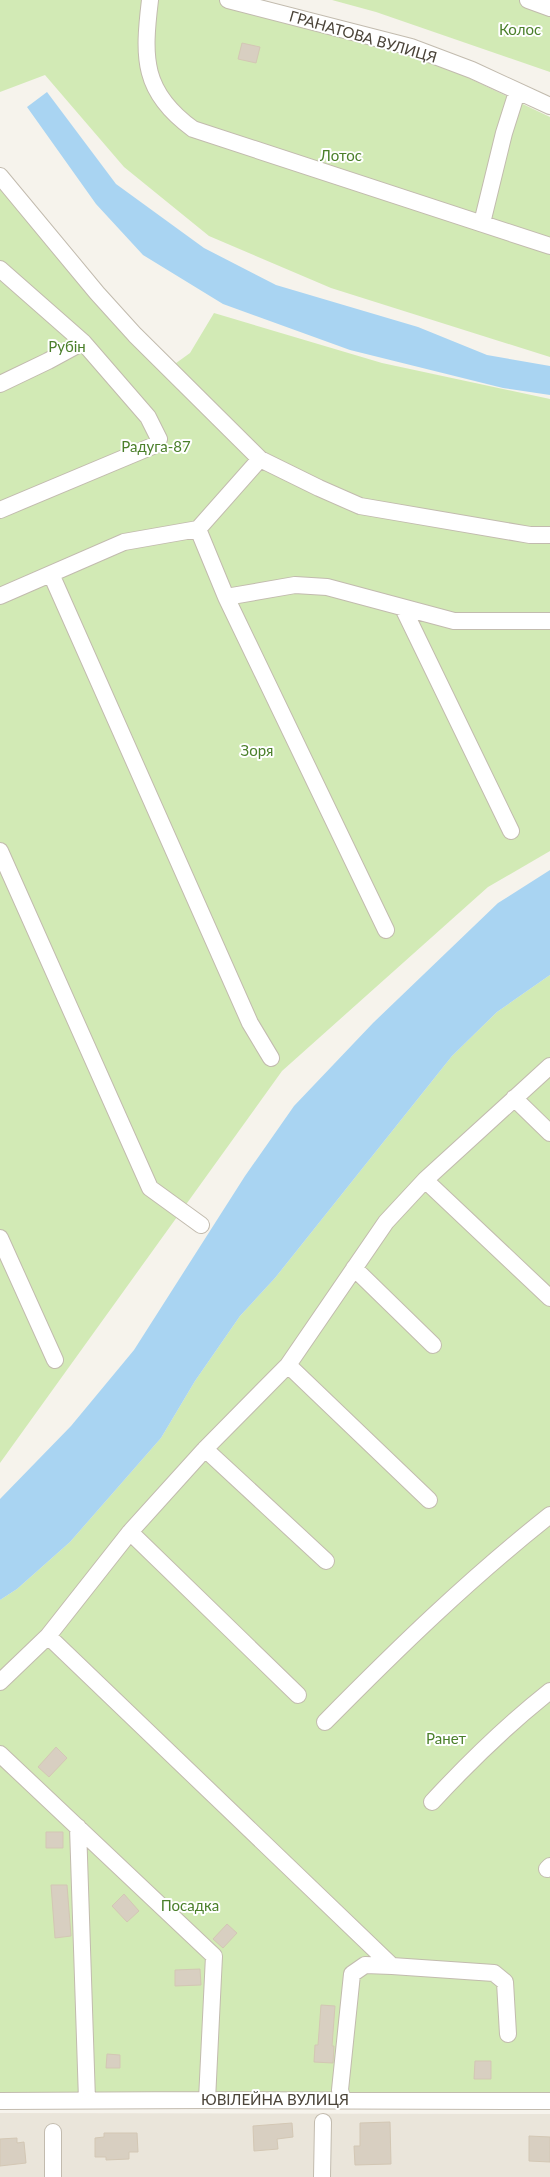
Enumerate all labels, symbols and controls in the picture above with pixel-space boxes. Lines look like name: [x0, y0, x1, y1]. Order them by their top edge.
street label: ГРАНАТОВА ВУЛИЦЯ: [287, 6, 439, 66]
park label: Колос: [499, 20, 541, 38]
park label: Лотос: [319, 146, 362, 164]
park label: Рубін: [48, 337, 86, 355]
park label: Радуга-87: [121, 437, 191, 455]
park label: Зоря: [241, 741, 273, 759]
park label: Ранет: [426, 1729, 466, 1747]
park label: Посадка: [161, 1896, 219, 1914]
street label: ЮВІЛЕЙНА ВУЛИЦЯ: [201, 2090, 349, 2108]

